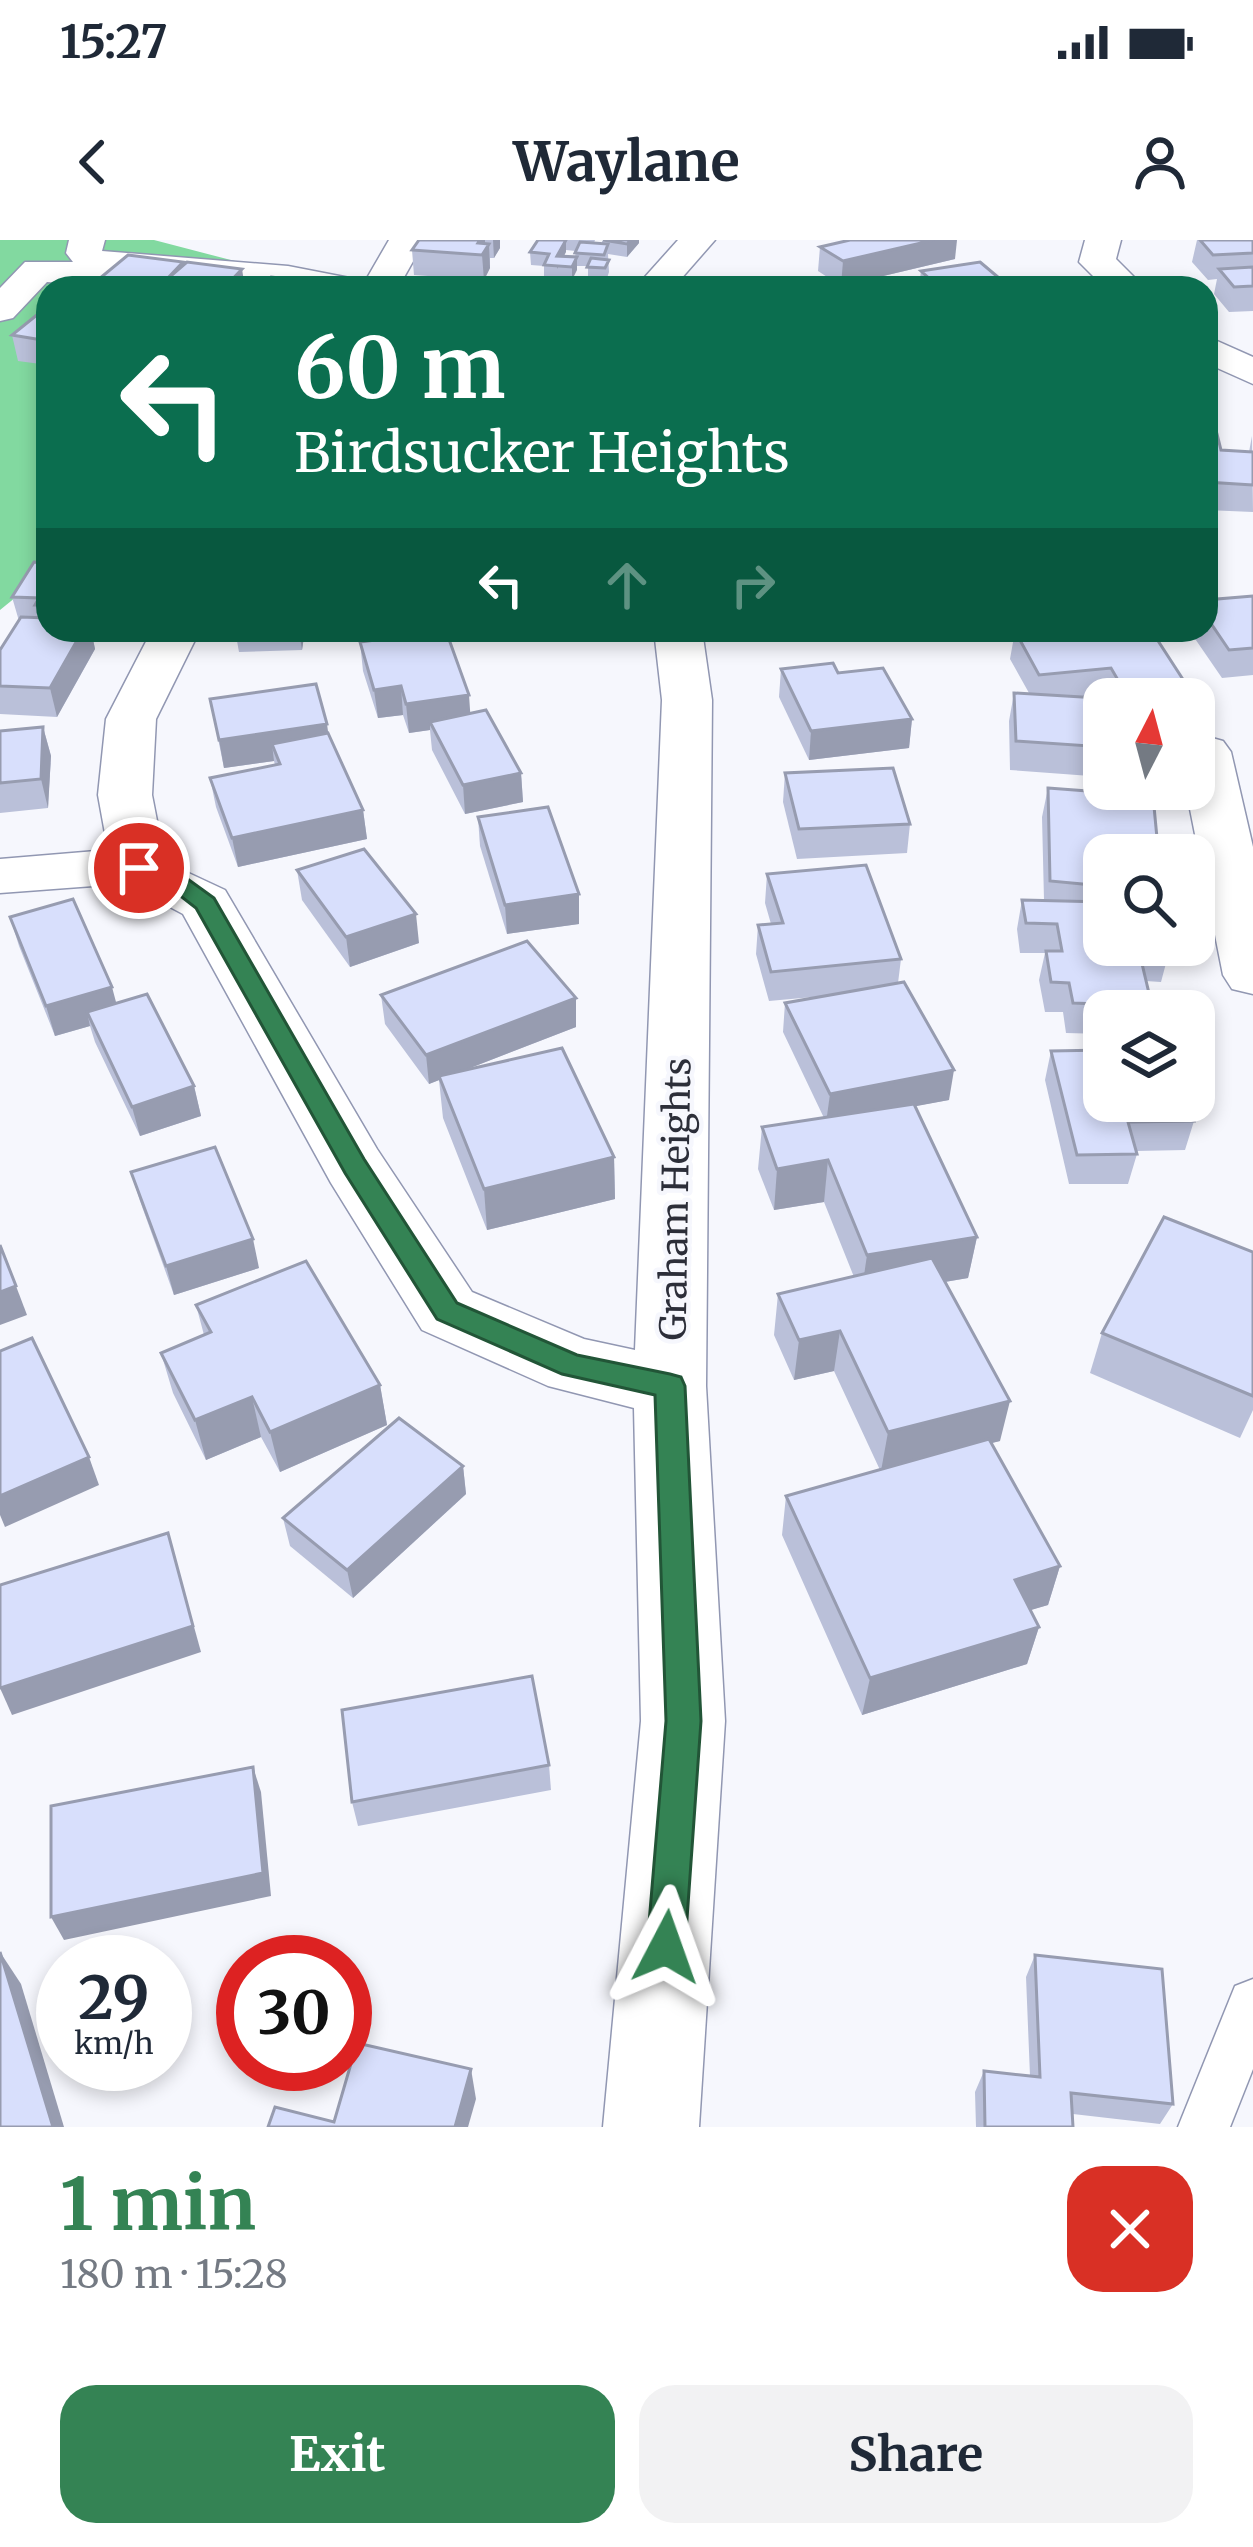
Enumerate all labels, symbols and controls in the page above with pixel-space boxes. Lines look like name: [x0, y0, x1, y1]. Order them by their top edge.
text: 15:27: [60, 14, 168, 70]
text: Waylane: [513, 128, 740, 196]
icon: back: [60, 129, 126, 195]
icon: person: [1127, 129, 1193, 195]
text: 60 m: [294, 315, 505, 421]
icon: left: [96, 324, 252, 480]
text: Birdsucker Heights: [294, 419, 790, 487]
icon: left: [468, 552, 534, 618]
icon: ahead: [594, 552, 660, 618]
icon: right: [720, 552, 786, 618]
north arrow: [1083, 678, 1215, 810]
map controls: [1083, 678, 1215, 1122]
pin: [88, 817, 190, 919]
button: search: [1083, 834, 1215, 966]
icon: arrive: [106, 835, 172, 901]
button: layers: [1083, 990, 1215, 1122]
street label: Graham Heights: [651, 1057, 700, 1341]
position arrow: [603, 1884, 729, 2010]
speed limit sign: 30: [216, 1935, 372, 2091]
text: 29: [78, 1960, 150, 2035]
text: km/h: [74, 2024, 154, 2062]
text: 1 min: [60, 2159, 256, 2250]
button: close: [1067, 2166, 1193, 2292]
text: 180 m · 15:28: [60, 2250, 288, 2299]
button: Exit: [60, 2385, 615, 2523]
button: Share: [639, 2385, 1193, 2523]

